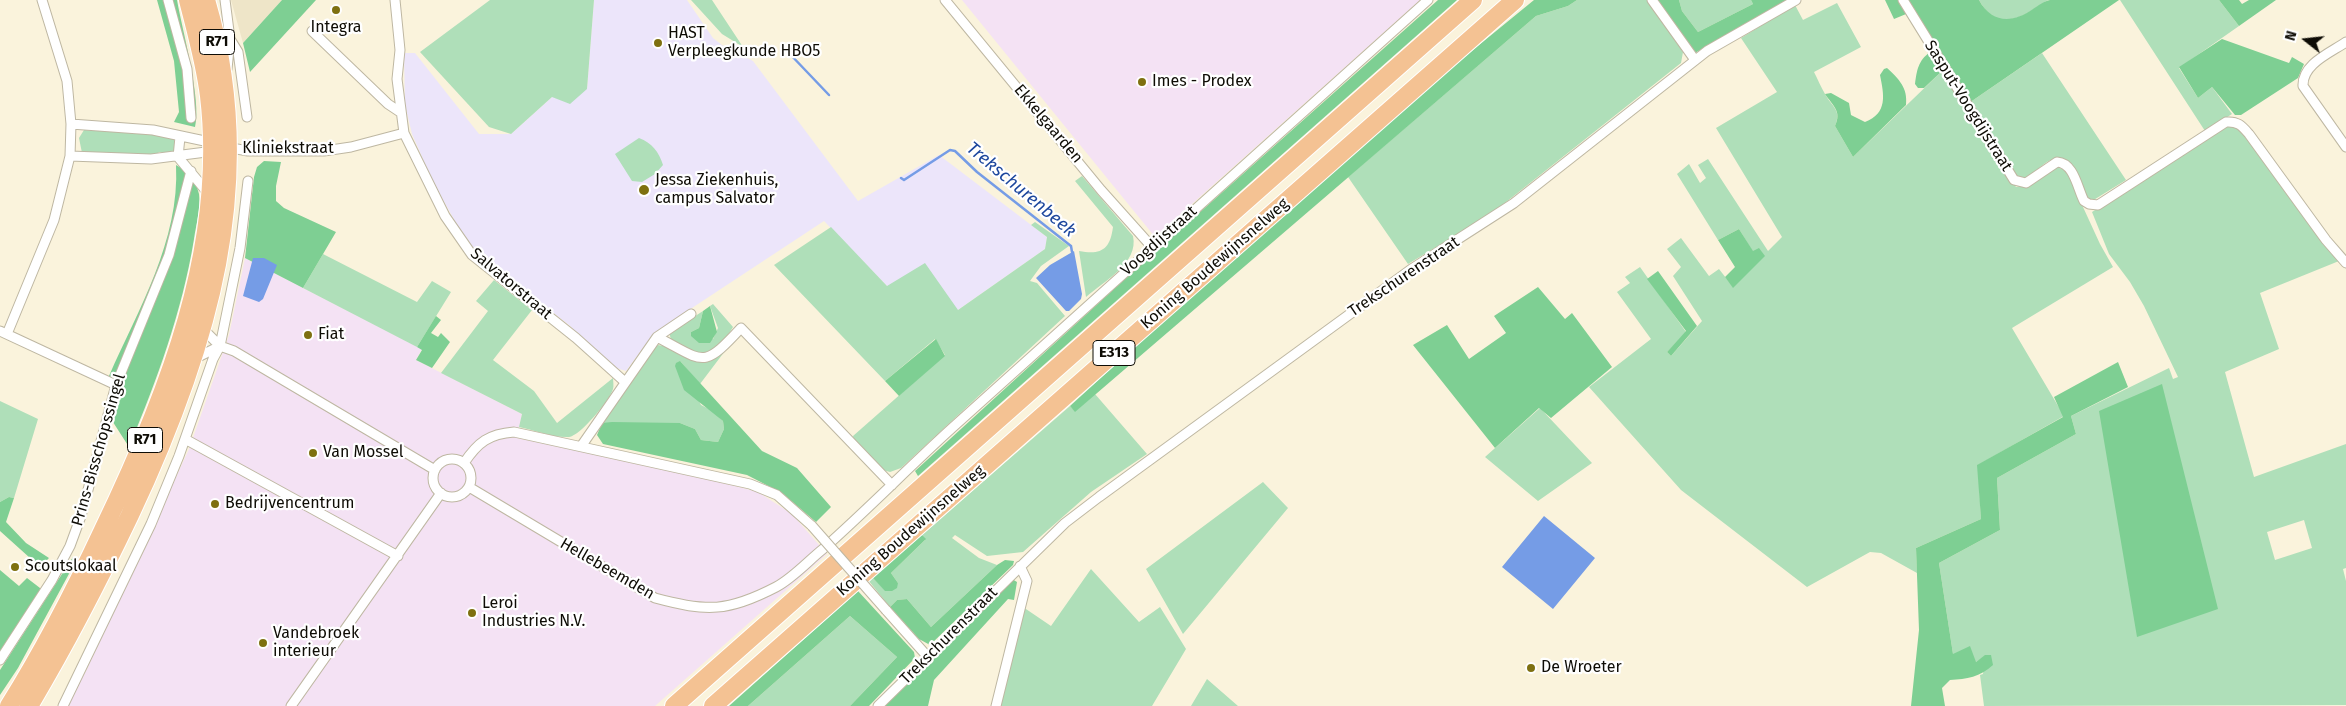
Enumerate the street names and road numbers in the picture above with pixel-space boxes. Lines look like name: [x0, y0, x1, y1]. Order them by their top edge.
road number: R71: [200, 30, 234, 54]
street label: Sasput-Voogdijstraat: [1920, 37, 2016, 175]
street label: Ekkelgaarden: [1009, 81, 1087, 167]
street label: Kliniekstraat: [242, 139, 334, 159]
street label: Koning Boudewijnsnelweg: [1137, 195, 1293, 333]
street label: Voogdijstraat: [1117, 202, 1201, 280]
street label: Trekschurenstraat: [1345, 233, 1463, 321]
street label: Salvatorstraat: [466, 244, 556, 324]
road number: E313: [1093, 340, 1135, 366]
street label: Prins-Bisschopssingel: [68, 371, 130, 529]
road number: R71: [128, 428, 162, 452]
street label: Koning Boudewijnsnelweg: [833, 462, 989, 600]
street label: Hellebeemden: [556, 534, 658, 604]
street label: Trekschurenstraat: [896, 583, 1002, 689]

